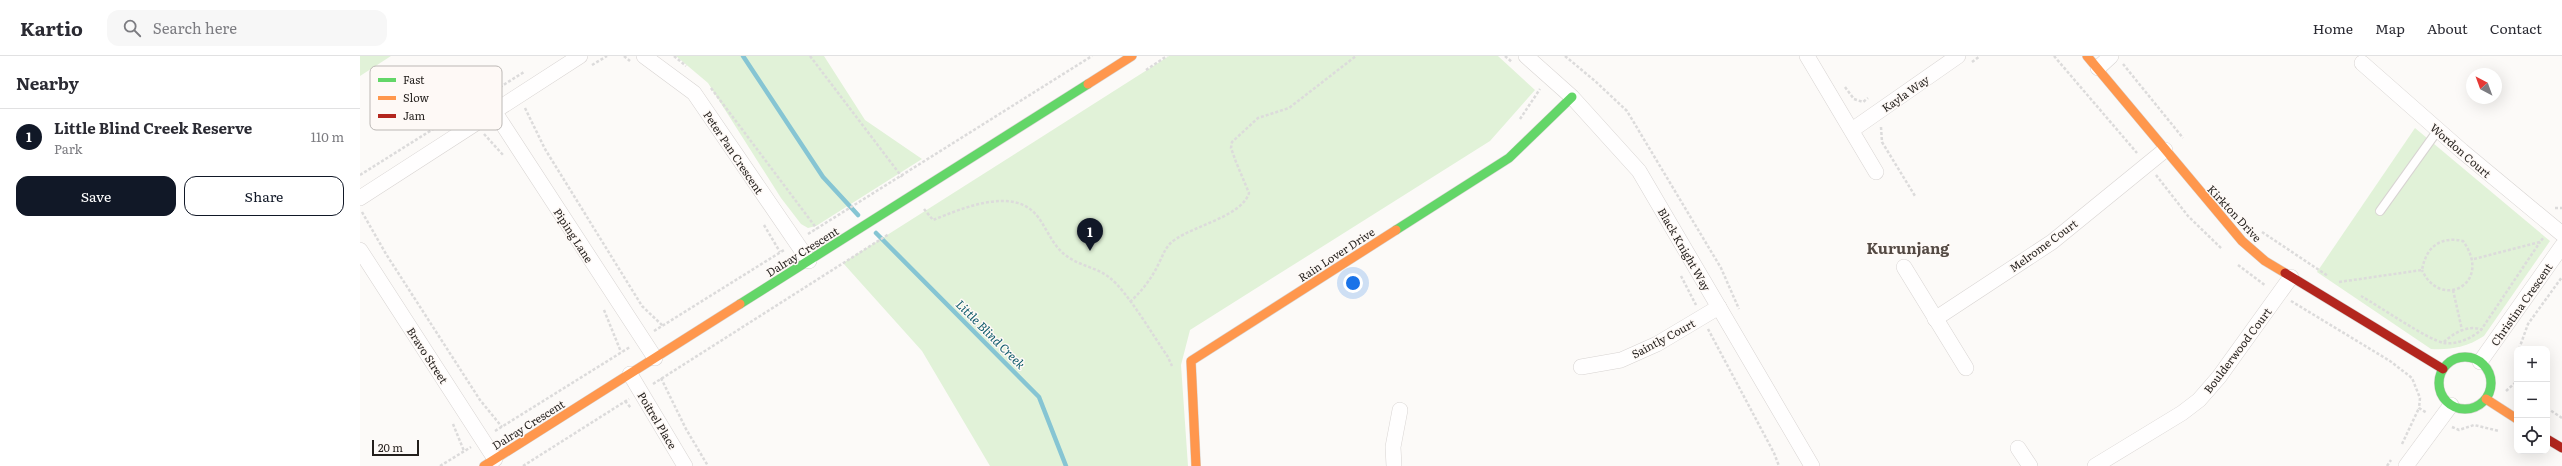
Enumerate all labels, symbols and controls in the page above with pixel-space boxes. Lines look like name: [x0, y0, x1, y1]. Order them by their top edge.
search box: [107, 10, 387, 46]
text: Kartio: [20, 14, 83, 42]
text: Search here: [153, 16, 237, 39]
icon: search: [121, 17, 143, 39]
text: Home: [2313, 18, 2353, 38]
text: Map: [2375, 18, 2405, 38]
text: About: [2427, 18, 2468, 38]
text: Contact: [2490, 18, 2542, 38]
legend: [370, 66, 502, 130]
north arrow: [2466, 68, 2502, 104]
text: Nearby: [16, 70, 79, 95]
street label: Kayla Way: [1878, 70, 1933, 115]
text: Fast: [403, 71, 425, 87]
text: Slow: [403, 89, 429, 105]
text: Jam: [403, 107, 426, 123]
street label: Peter Pan Crescent: [700, 107, 768, 197]
text: Little Blind Creek Reserve: [54, 116, 252, 139]
street label: Wordon Court: [2427, 119, 2495, 181]
text: 1: [26, 127, 32, 146]
text: 110 m: [311, 127, 344, 146]
text: Park: [54, 139, 83, 158]
button: Save: [16, 176, 176, 216]
button: Share: [184, 176, 344, 216]
street label: Kirkton Drive: [2204, 181, 2266, 245]
street label: Piping Lane: [550, 205, 598, 266]
street label: Black Knight Way: [1655, 205, 1716, 294]
street label: Melrome Court: [2006, 215, 2081, 275]
pin: 1: [1077, 218, 1103, 251]
street label: Dalray Crescent: [763, 222, 842, 280]
street label: Rain Lover Drive: [1295, 223, 1378, 285]
district label: Kurunjang: [1867, 236, 1950, 259]
street label: Christina Crescent: [2486, 259, 2556, 349]
your location: [1343, 273, 1363, 293]
water label: Little Blind Creek: [952, 295, 1030, 373]
street label: Boulderwood Court: [2199, 303, 2275, 396]
street label: Saintly Court: [1628, 314, 1698, 361]
street label: Bravo Street: [404, 324, 453, 387]
map controls: [2514, 346, 2550, 454]
button: +: [2514, 346, 2550, 382]
button: −: [2514, 382, 2550, 418]
street label: Poitrel Place: [635, 388, 682, 452]
street label: Dalray Crescent: [489, 395, 568, 453]
button: locate: [2514, 418, 2550, 454]
scale bar: [372, 438, 419, 457]
text: 20 m: [378, 439, 403, 455]

